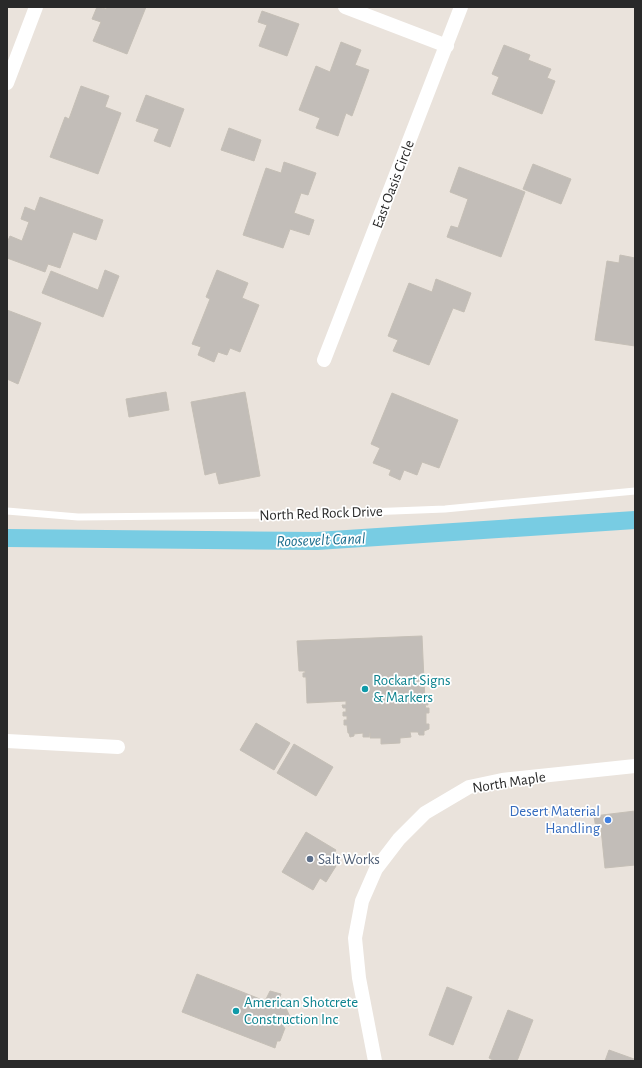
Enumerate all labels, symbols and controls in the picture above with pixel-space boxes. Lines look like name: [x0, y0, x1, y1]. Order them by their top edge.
street label: East Oasis Circle: [370, 138, 417, 230]
street label: North Red Rock Drive: [259, 504, 383, 523]
water label: Roosevelt Canal: [276, 530, 366, 550]
place label: Rockart Signs & Markers: [373, 673, 451, 705]
marker: Rockart Signs & Markers: [360, 684, 370, 694]
street label: North Maple: [471, 769, 547, 796]
place label: Desert Material Handling: [510, 804, 601, 836]
marker: Desert Material Handling: [603, 815, 613, 825]
place label: Salt Works: [318, 852, 380, 867]
marker: Salt Works: [305, 854, 315, 864]
place label: American Shotcrete Construction Inc: [244, 995, 358, 1027]
marker: American Shotcrete Construction Inc: [231, 1006, 241, 1016]

